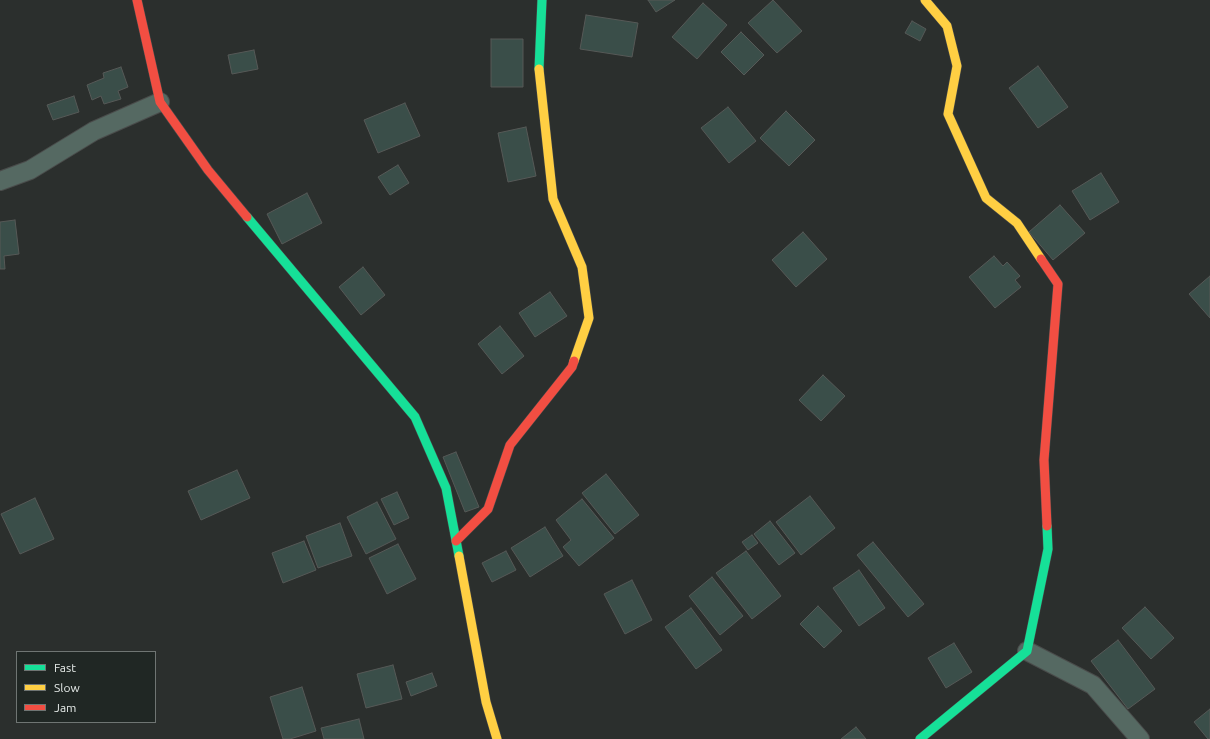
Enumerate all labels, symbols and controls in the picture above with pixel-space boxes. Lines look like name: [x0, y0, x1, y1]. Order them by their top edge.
legend: [16, 651, 156, 723]
text: Fast: [54, 661, 76, 674]
text: Slow: [54, 681, 80, 694]
text: Jam: [54, 701, 76, 714]

